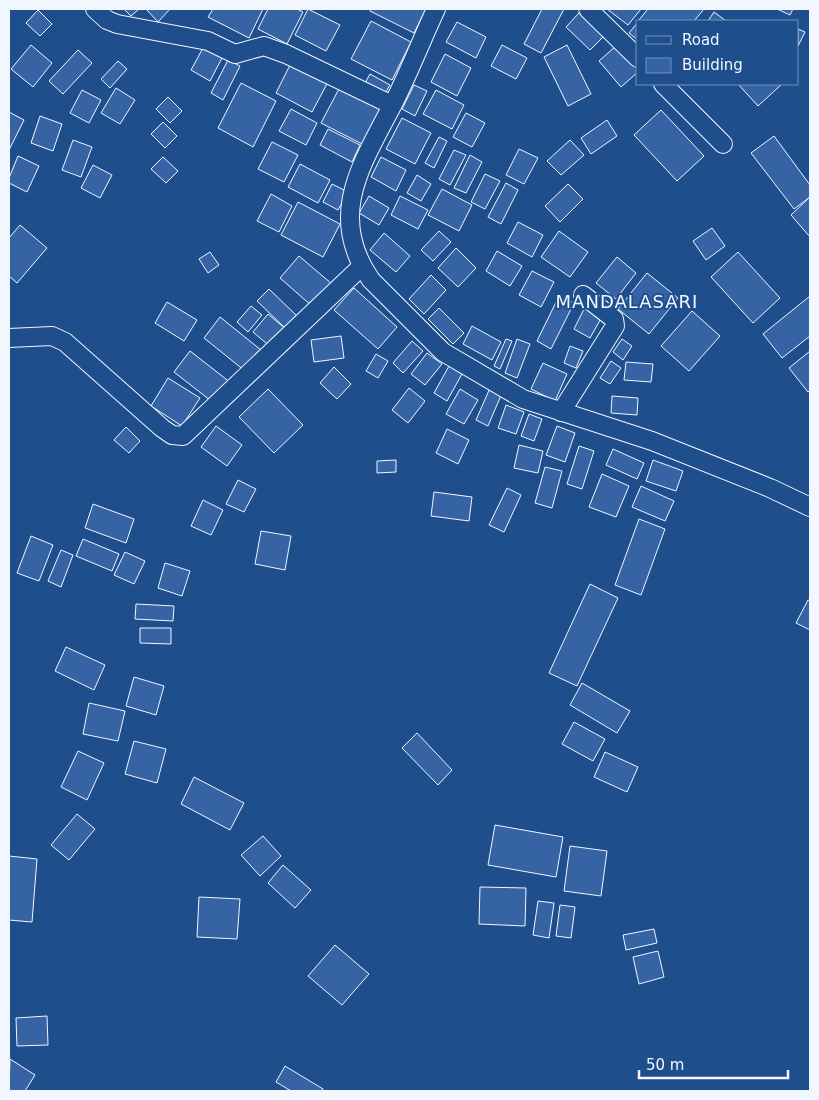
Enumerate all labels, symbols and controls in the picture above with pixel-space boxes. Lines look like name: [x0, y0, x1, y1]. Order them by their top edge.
legend: [636, 20, 799, 85]
text: Road: [682, 31, 720, 49]
text: Building: [682, 56, 743, 74]
district label: MANDALASARI: [556, 291, 698, 312]
scale bar: [639, 1048, 788, 1080]
text: 50 m: [646, 1056, 684, 1074]

